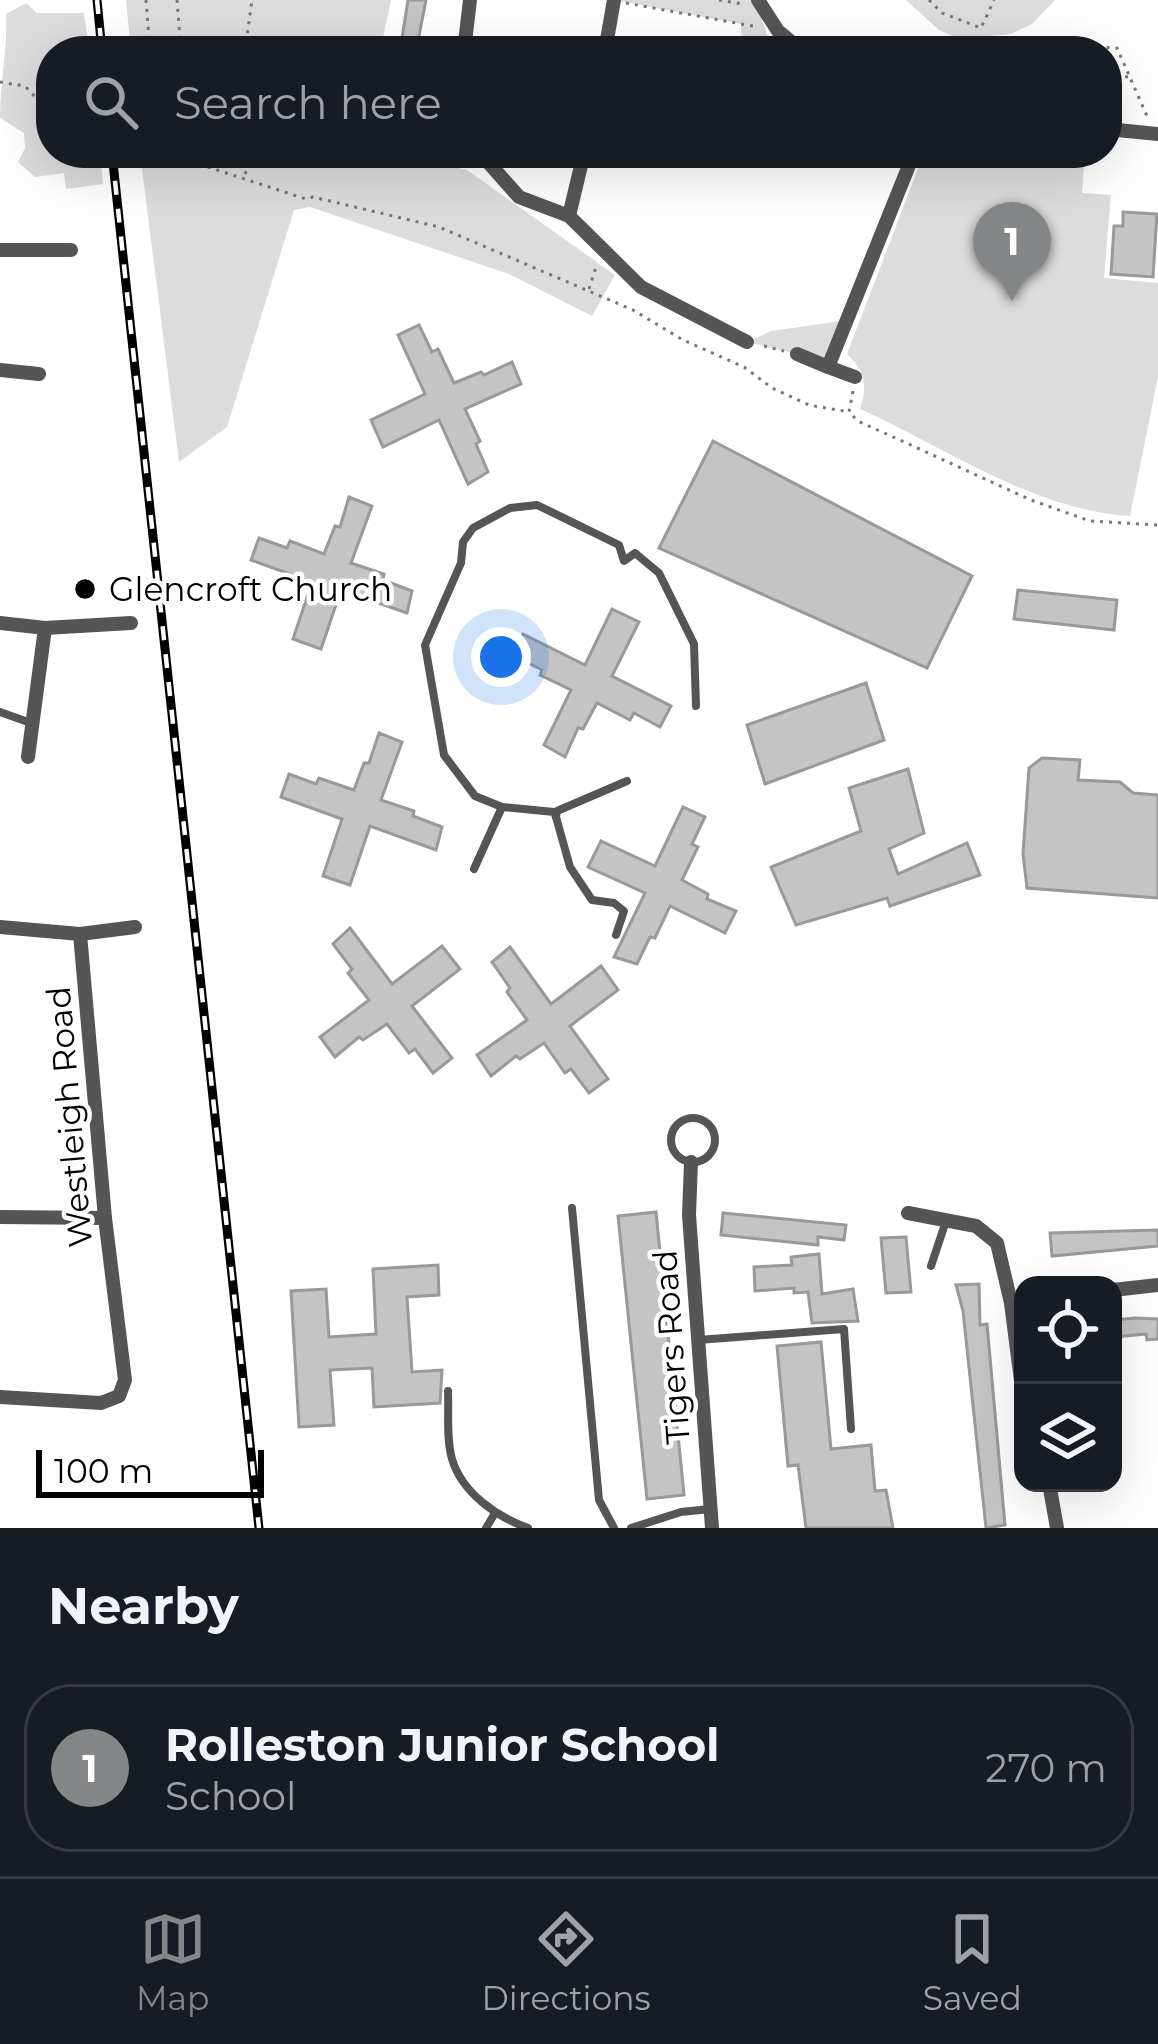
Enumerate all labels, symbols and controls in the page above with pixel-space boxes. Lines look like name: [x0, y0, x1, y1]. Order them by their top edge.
search box: [36, 36, 1122, 168]
icon: search: [78, 69, 144, 135]
text: Search here: [174, 75, 442, 130]
pin: 1: [973, 202, 1051, 301]
place label: Glencroft Church: [109, 569, 392, 609]
marker: Glencroft Church: [72, 576, 98, 602]
your location: [471, 627, 531, 687]
street label: Westleigh Road: [38, 985, 100, 1249]
street label: Tigers Road: [644, 1249, 698, 1445]
map controls: [1014, 1276, 1122, 1492]
button: locate: [1014, 1276, 1122, 1384]
button: layers: [1014, 1384, 1122, 1492]
scale bar: [36, 1444, 264, 1497]
text: 100 m: [54, 1451, 153, 1491]
text: Nearby: [48, 1575, 239, 1637]
text: Rolleston Junior School: [165, 1717, 720, 1772]
text: 1: [82, 1744, 98, 1792]
text: 270 m: [985, 1744, 1107, 1792]
text: School: [165, 1772, 296, 1820]
tab: Map: [136, 1906, 209, 2018]
tab: Directions: [482, 1906, 651, 2018]
tab: Saved: [923, 1906, 1022, 2018]

